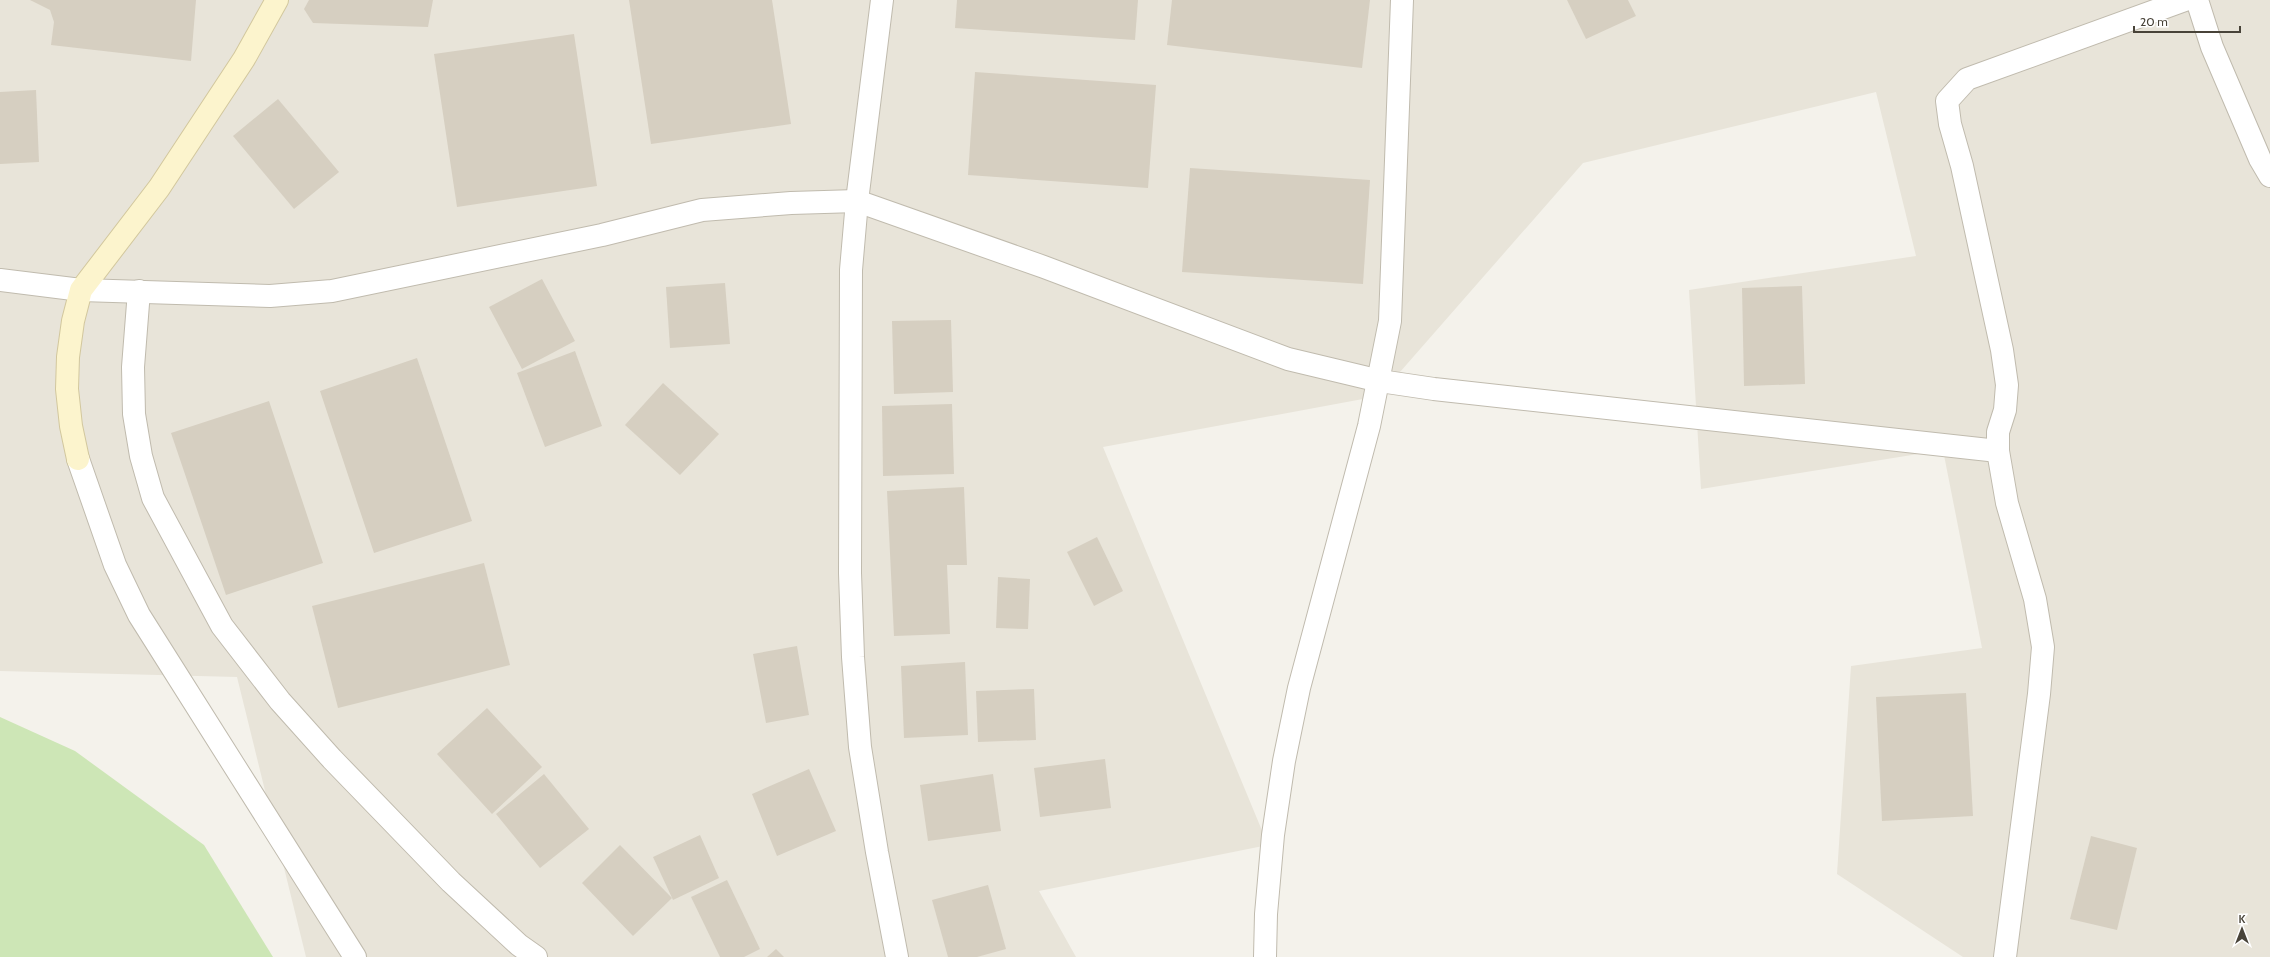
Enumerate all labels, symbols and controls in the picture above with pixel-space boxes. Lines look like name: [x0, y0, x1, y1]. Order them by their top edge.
scale bar: [2134, 8, 2240, 34]
text: 20 m: [2140, 14, 2168, 29]
north arrow: [2222, 909, 2262, 949]
text: K: [2239, 912, 2246, 926]

